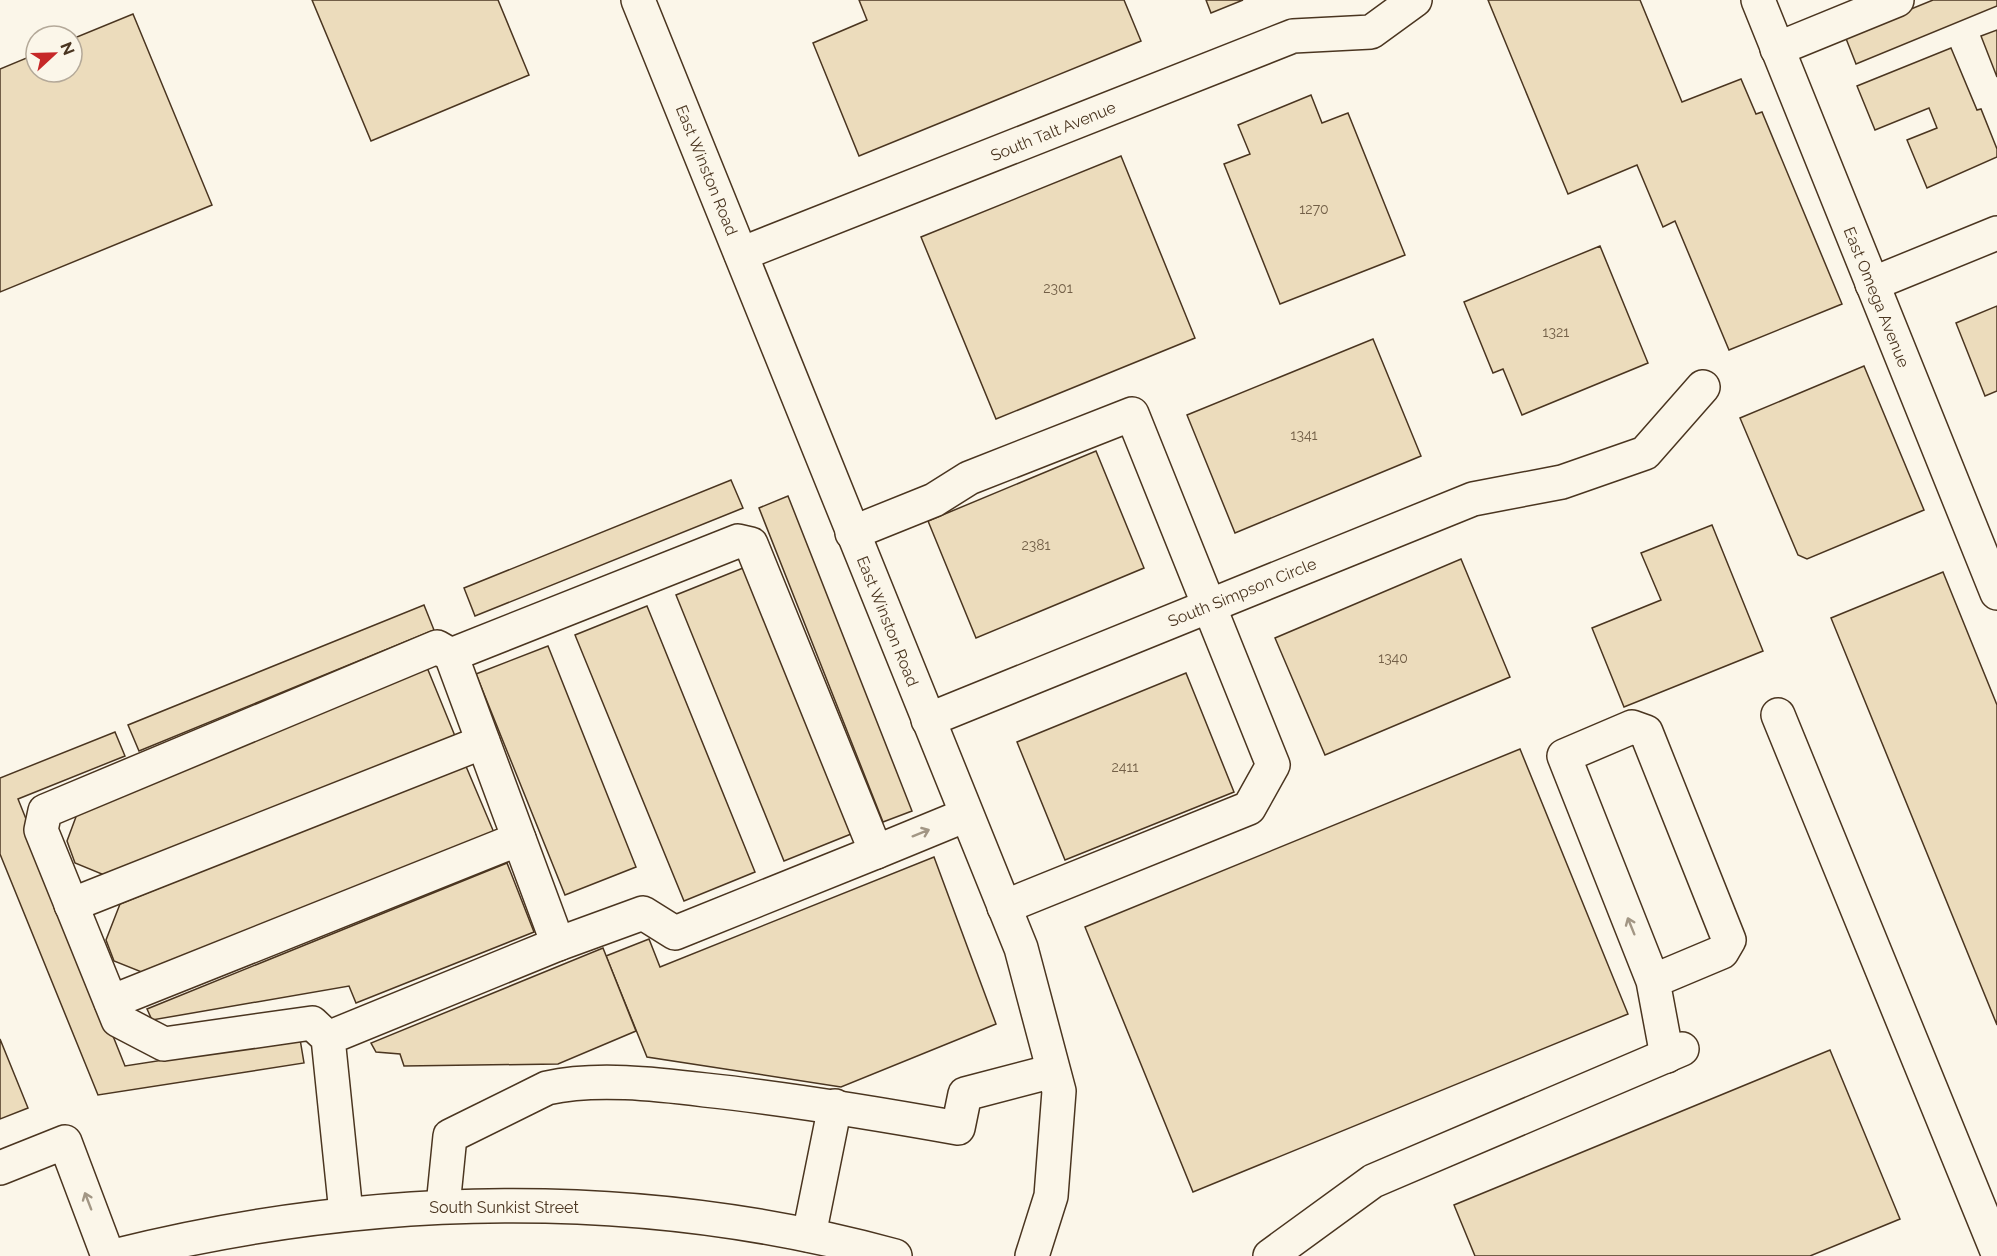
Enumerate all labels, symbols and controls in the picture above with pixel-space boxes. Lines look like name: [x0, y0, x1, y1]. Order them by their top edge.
north arrow: [24, 24, 84, 84]
text: N: [56, 39, 79, 58]
street label: South Talt Avenue: [988, 98, 1119, 165]
street label: East Winston Road: [672, 102, 741, 238]
house number: 1270: [1299, 201, 1329, 217]
street label: East Omega Avenue: [1840, 224, 1913, 370]
house number: 2301: [1043, 280, 1073, 296]
house number: 1321: [1543, 324, 1569, 340]
house number: 1341: [1290, 427, 1318, 443]
house number: 2381: [1021, 537, 1051, 553]
street label: East Winston Road: [853, 553, 922, 689]
street label: South Simpson Circle: [1165, 554, 1319, 631]
house number: 1340: [1378, 650, 1408, 666]
house number: 2411: [1112, 759, 1138, 775]
one-way arrow: [911, 827, 930, 838]
one-way arrow: [1625, 918, 1636, 936]
one-way arrow: [81, 1192, 92, 1211]
street label: South Sunkist Street: [429, 1198, 579, 1217]

